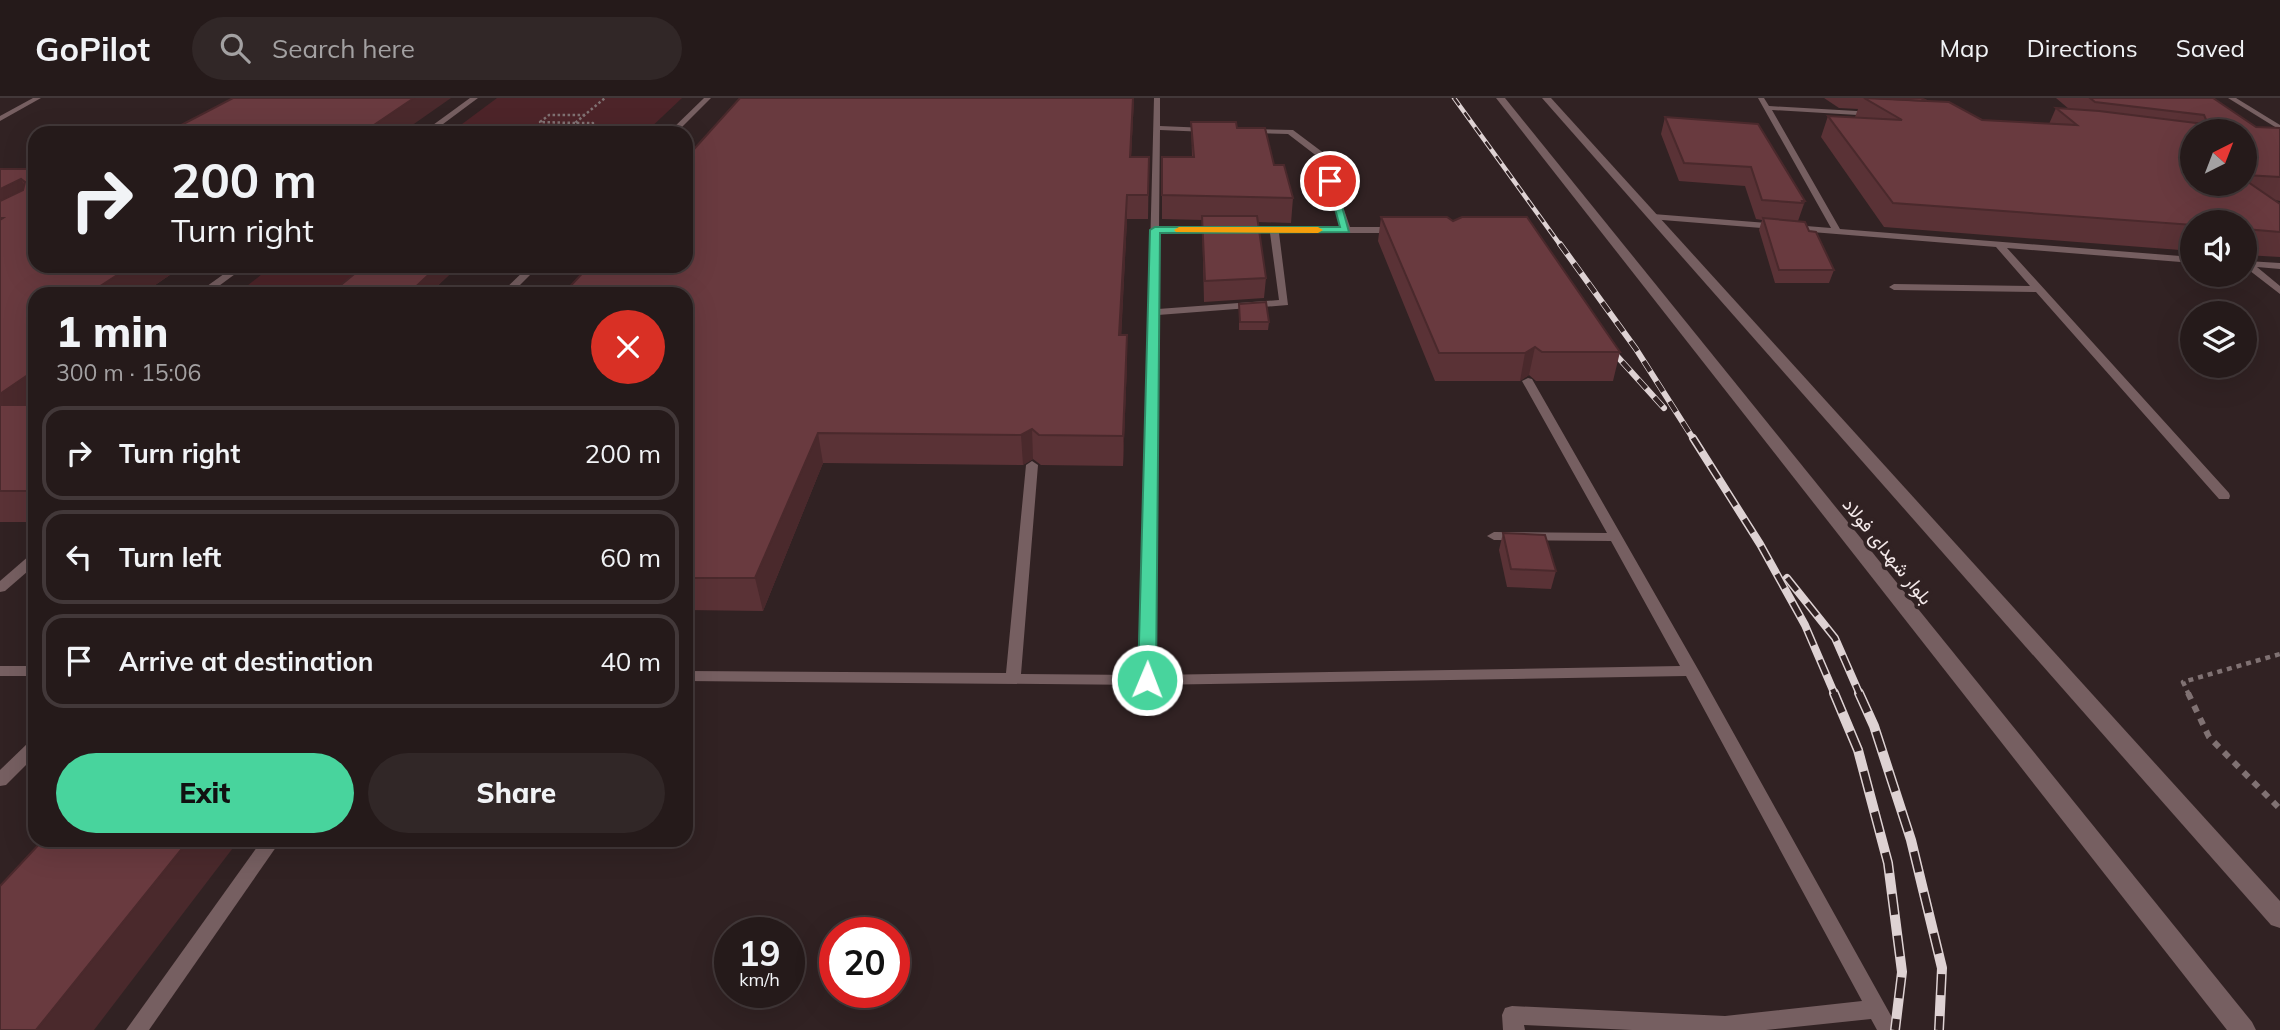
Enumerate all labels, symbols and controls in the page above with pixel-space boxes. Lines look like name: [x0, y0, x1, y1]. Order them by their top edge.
search box: [192, 17, 682, 80]
text: GoPilot: [35, 28, 150, 69]
icon: search: [216, 29, 254, 67]
text: Search here: [272, 32, 415, 65]
text: Map: [1939, 33, 1989, 63]
text: Directions: [2027, 33, 2138, 63]
text: Saved: [2176, 33, 2245, 63]
north arrow: [2180, 119, 2258, 196]
map controls: [2180, 119, 2257, 378]
text: 200 m: [171, 149, 317, 210]
pin: [1300, 151, 1360, 211]
icon: right: [56, 154, 147, 245]
icon: arrive: [1311, 162, 1349, 200]
text: Turn right: [171, 210, 314, 250]
button: sound: [2180, 210, 2257, 287]
button: layers: [2180, 301, 2257, 378]
text: 1 min: [56, 305, 169, 358]
button: close: [591, 310, 665, 384]
text: 300 m · 15:06: [56, 358, 201, 387]
icon: right: [60, 434, 98, 472]
text: Turn right: [119, 437, 240, 470]
text: 200 m: [585, 437, 661, 470]
street label: بلوار شهدای فولاد: [1838, 493, 1938, 609]
icon: left: [60, 538, 98, 576]
text: Turn left: [119, 541, 221, 574]
text: 60 m: [600, 541, 661, 574]
icon: arrive: [60, 642, 98, 680]
position arrow: [1110, 643, 1184, 717]
text: Arrive at destination: [119, 645, 374, 678]
text: 40 m: [600, 645, 661, 678]
button: Exit: [56, 753, 354, 833]
button: Share: [368, 753, 665, 833]
speed limit sign: 20: [819, 917, 910, 1008]
text: 19: [738, 931, 781, 975]
text: km/h: [739, 968, 780, 991]

